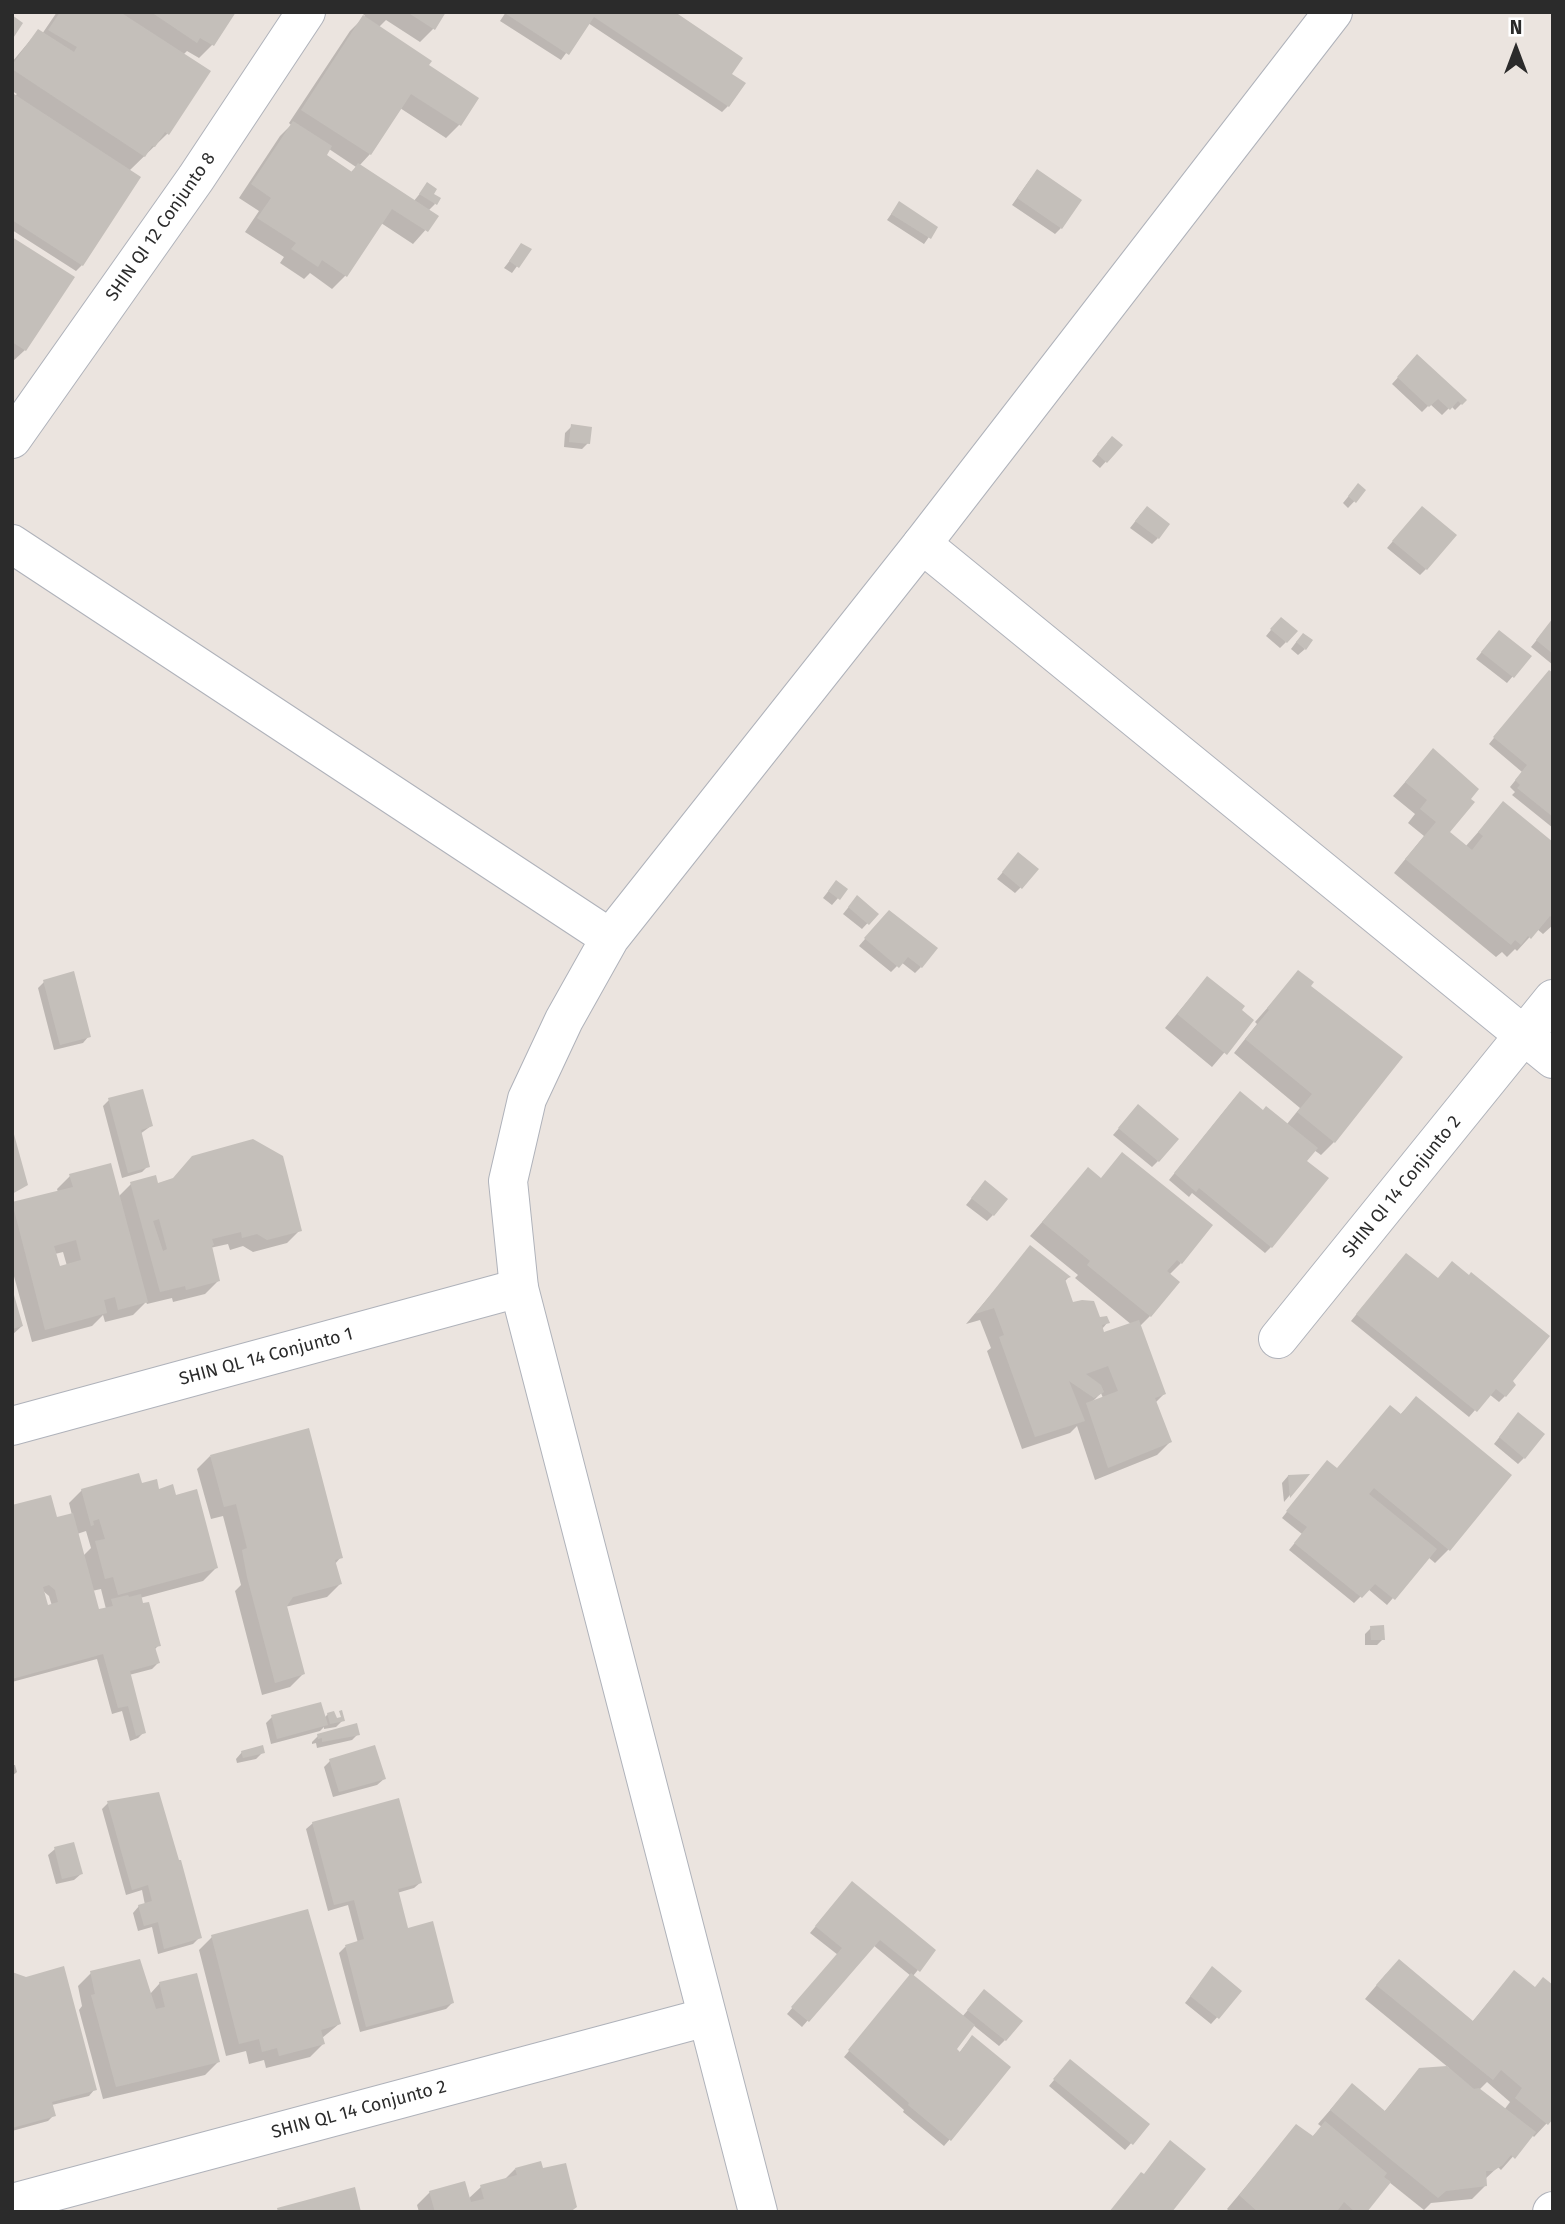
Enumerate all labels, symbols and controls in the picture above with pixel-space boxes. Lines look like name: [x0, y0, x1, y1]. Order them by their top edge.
north arrow: [1481, 14, 1551, 84]
text: N: [1510, 16, 1522, 39]
street label: SHIN QI 12 Conjunto 8: [101, 148, 221, 306]
street label: SHIN QI 14 Conjunto 2: [1338, 1112, 1466, 1262]
street label: SHIN QL 14 Conjunto 1: [177, 1323, 355, 1391]
street label: SHIN QL 14 Conjunto 2: [269, 2076, 449, 2144]

